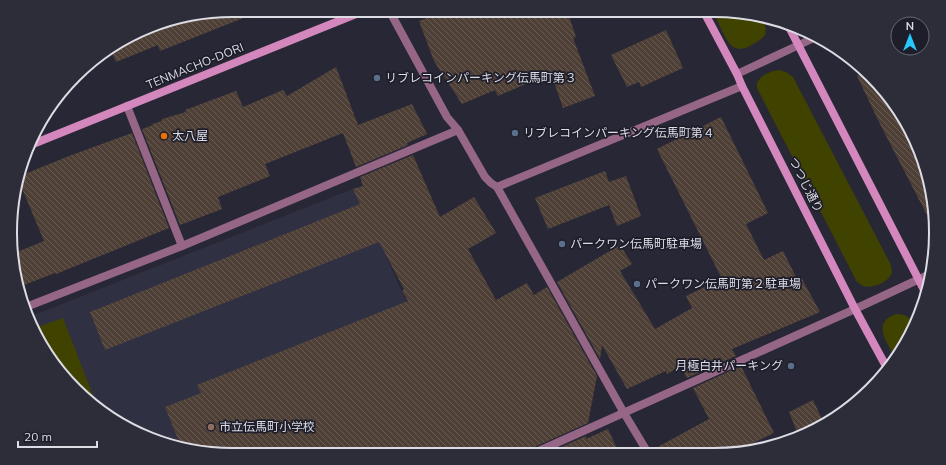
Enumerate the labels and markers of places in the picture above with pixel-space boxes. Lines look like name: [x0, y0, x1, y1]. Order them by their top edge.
place label: リブレコインパーキング伝馬町第３: [385, 70, 577, 85]
marker: リブレコインパーキング伝馬町第３: [372, 73, 382, 83]
place label: リブレコインパーキング伝馬町第４: [523, 125, 715, 140]
place label: 太八屋: [172, 128, 208, 143]
marker: リブレコインパーキング伝馬町第４: [510, 128, 520, 138]
marker: 太八屋: [159, 131, 169, 141]
place label: パークワン伝馬町駐車場: [570, 236, 702, 251]
marker: パークワン伝馬町駐車場: [557, 239, 567, 249]
place label: パークワン伝馬町第２駐車場: [645, 276, 801, 291]
marker: パークワン伝馬町第２駐車場: [632, 279, 642, 289]
place label: 月極白井パーキング: [675, 358, 783, 373]
marker: 月極白井パーキング: [786, 361, 796, 371]
place label: 市立伝馬町小学校: [219, 419, 315, 434]
marker: 市立伝馬町小学校: [206, 422, 216, 432]

